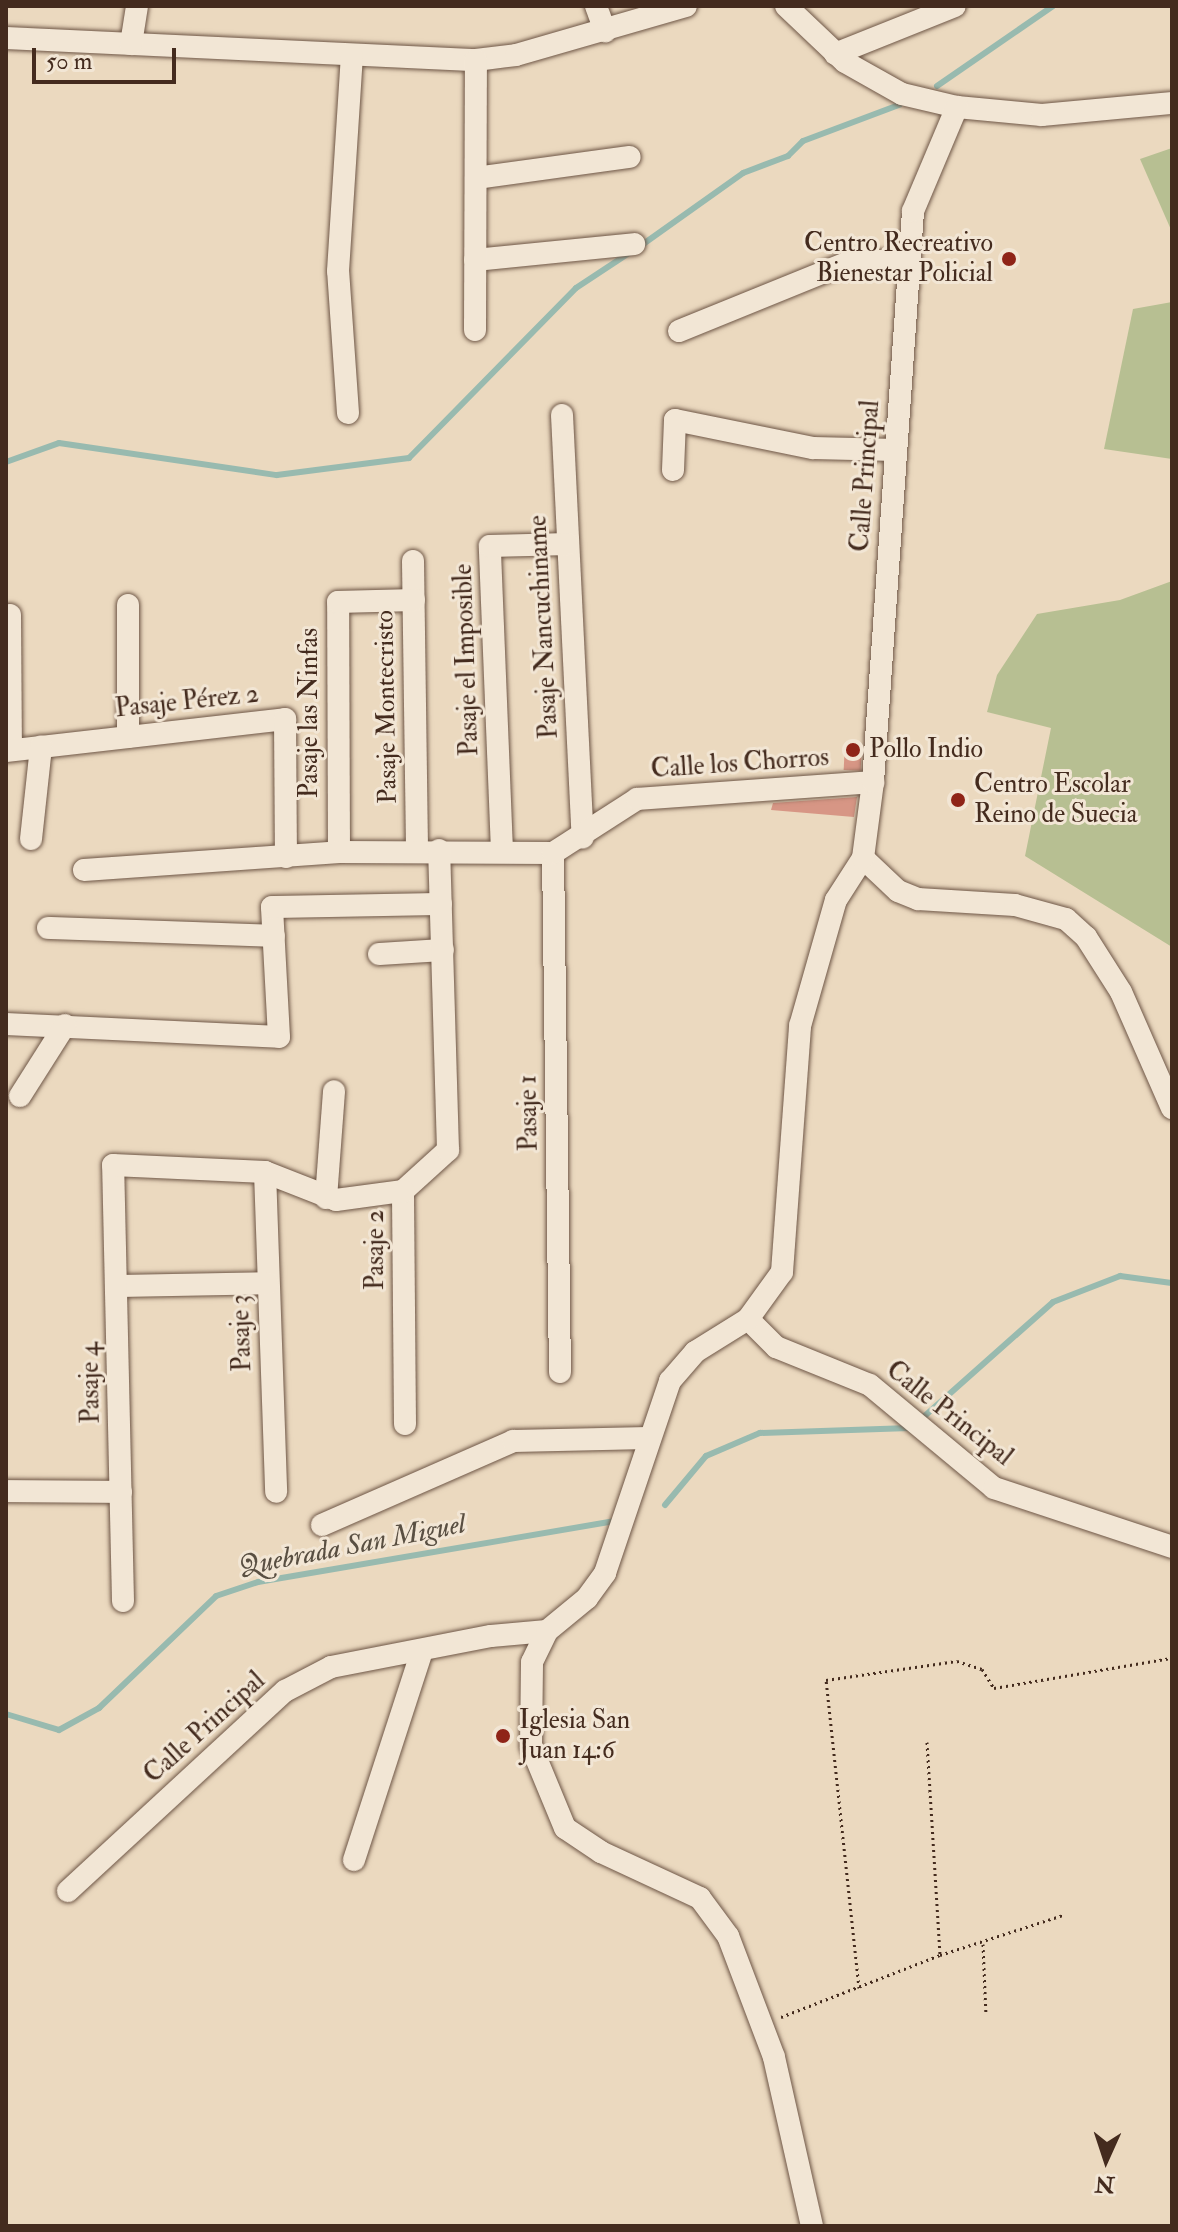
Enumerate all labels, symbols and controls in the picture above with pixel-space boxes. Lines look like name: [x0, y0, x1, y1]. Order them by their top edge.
scale bar: [36, 32, 180, 82]
text: 50 m: [46, 46, 92, 77]
place label: Centro Recreativo Bienestar Policial: [804, 228, 993, 290]
marker: Centro Recreativo Bienestar Policial: [1000, 250, 1018, 268]
street label: Calle Principal: [845, 399, 887, 553]
street label: Pasaje Nancuchiname: [523, 514, 565, 740]
street label: Pasaje el Imposible: [448, 563, 486, 757]
street label: Pasaje Montecristo: [370, 610, 404, 804]
street label: Pasaje las Ninfas: [294, 628, 326, 798]
street label: Pasaje Pérez 2: [114, 679, 260, 725]
place label: Pollo Indio: [869, 734, 983, 766]
marker: Pollo Indio: [844, 741, 862, 759]
street label: Calle los Chorros: [650, 742, 830, 786]
place label: Centro Escolar Reino de Suecia: [974, 769, 1137, 830]
marker: Centro Escolar Reino de Suecia: [949, 791, 967, 809]
street label: Pasaje 1: [513, 1074, 545, 1152]
street label: Pasaje 2: [360, 1210, 392, 1290]
street label: Pasaje 3: [225, 1294, 259, 1372]
street label: Pasaje 4: [75, 1342, 107, 1424]
street label: Calle Principal: [880, 1355, 1018, 1473]
water label: Quebrada San Miguel: [236, 1508, 468, 1584]
street label: Calle Principal: [138, 1666, 272, 1790]
place label: Iglesia San Juan 14:6: [519, 1705, 630, 1766]
marker: Iglesia San Juan 14:6: [494, 1727, 512, 1745]
north arrow: [1066, 2120, 1146, 2200]
text: N: [1094, 2169, 1115, 2198]

